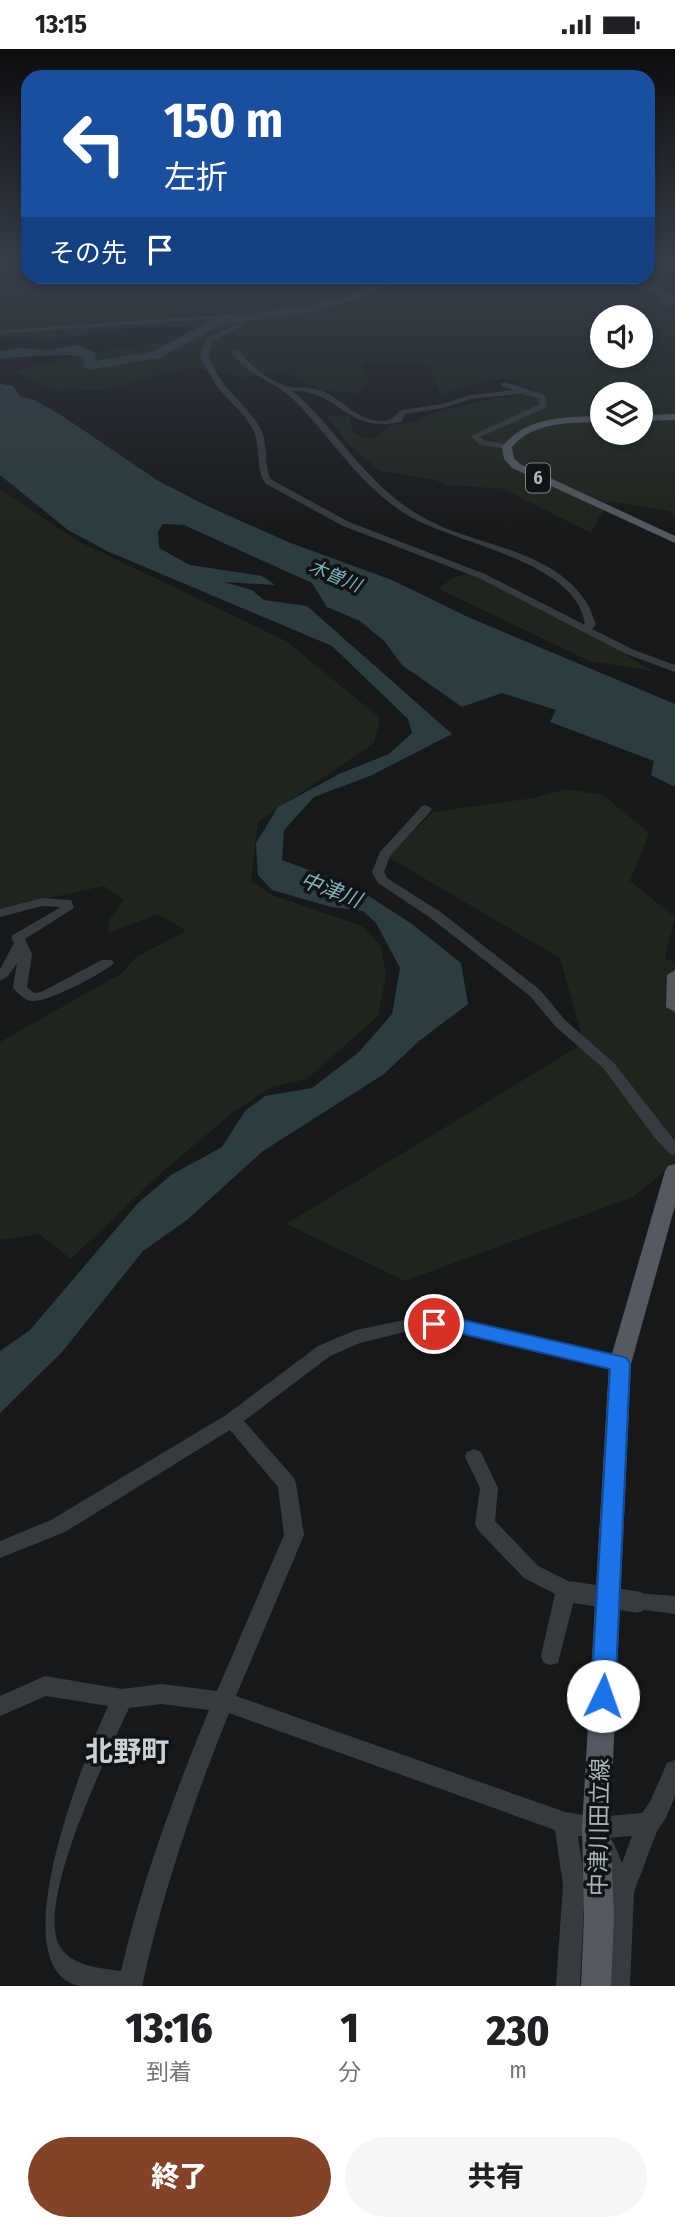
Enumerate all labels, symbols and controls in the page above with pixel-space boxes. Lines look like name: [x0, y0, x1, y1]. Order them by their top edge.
text: 13:15: [35, 9, 87, 40]
text: 150 m: [164, 91, 283, 150]
icon: left: [49, 98, 140, 189]
text: 左折: [164, 158, 228, 196]
icon: arrive: [141, 231, 179, 269]
text: その先: [49, 238, 127, 269]
map controls: [590, 305, 653, 445]
button: sound: [590, 305, 653, 368]
button: layers: [590, 382, 653, 445]
road number: 6: [526, 463, 550, 493]
water label: 木曽川: [306, 555, 366, 597]
water label: 中津川: [297, 867, 367, 914]
pin: [404, 1294, 464, 1354]
icon: arrive: [415, 1305, 453, 1343]
position arrow: [566, 1659, 640, 1733]
district label: 北野町: [85, 1735, 169, 1768]
street label: 中津川田立線: [584, 1758, 614, 1896]
text: 13:16: [125, 2003, 213, 2053]
text: 1: [340, 2003, 359, 2053]
text: 230: [486, 2006, 550, 2056]
text: m: [509, 2056, 527, 2084]
text: 到着: [146, 2058, 192, 2086]
text: 分: [338, 2058, 361, 2086]
button: 終了: [28, 2137, 331, 2217]
button: 共有: [345, 2137, 647, 2217]

